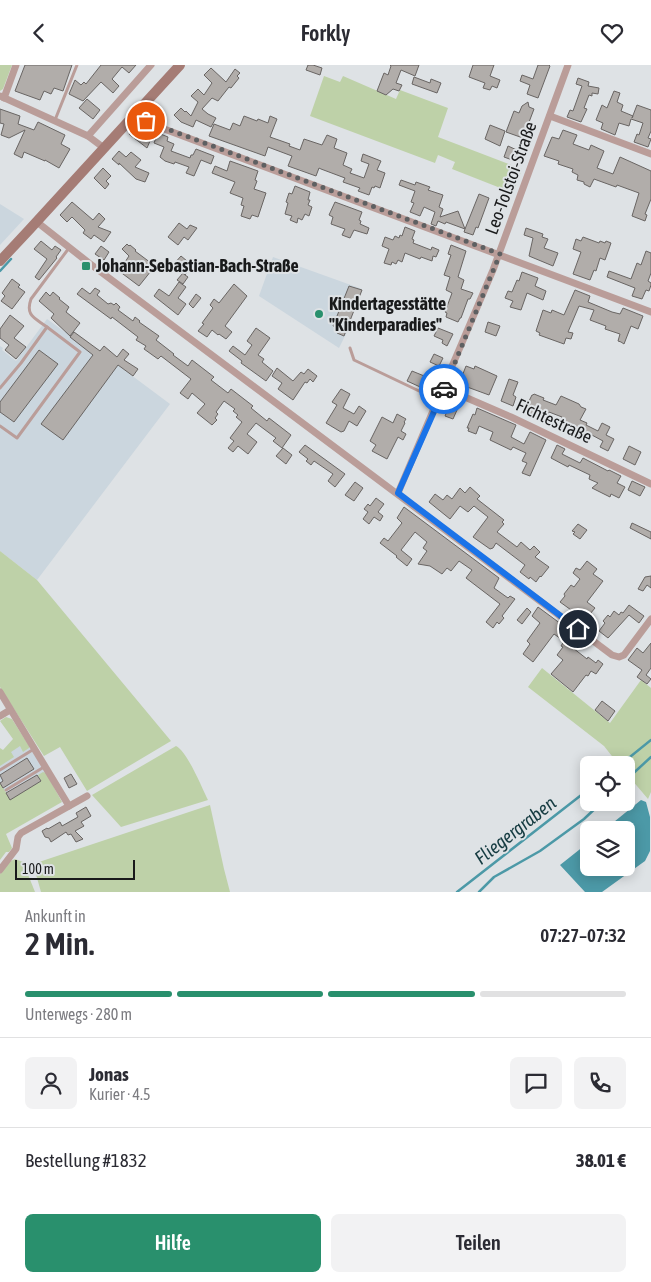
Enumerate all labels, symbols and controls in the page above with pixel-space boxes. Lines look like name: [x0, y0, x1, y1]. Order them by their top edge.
icon: back: [25, 19, 53, 47]
icon: heart: [598, 19, 626, 47]
text: Forkly: [301, 20, 350, 46]
pin: [125, 100, 167, 142]
icon: bag: [132, 107, 160, 135]
street label: Leo-Tolstoi-Straße: [480, 119, 541, 237]
place label: Johann-Sebastian-Bach-Straße: [95, 255, 299, 276]
marker: Johann-Sebastian-Bach-Straße: [80, 260, 92, 272]
place label: Kindertagesstätte "Kinderparadies": [329, 293, 446, 335]
marker: Kindertagesstätte "Kinderparadies": [313, 308, 325, 320]
courier: [419, 364, 469, 414]
icon: car: [430, 375, 458, 403]
street label: Fichtestraße: [513, 394, 596, 447]
pin: [557, 608, 599, 650]
icon: home: [564, 615, 592, 643]
map controls: [580, 756, 635, 876]
button: locate: [580, 756, 635, 811]
water label: Fliegergraben: [470, 791, 560, 869]
button: layers: [580, 821, 635, 876]
scale bar: [15, 857, 135, 880]
text: 100 m: [22, 861, 54, 877]
text: Ankunft in: [25, 907, 86, 925]
text: 07:27–07:32: [540, 924, 626, 946]
text: 2 Min.: [25, 925, 94, 962]
text: Unterwegs · 280 m: [25, 1005, 132, 1023]
button: person: [25, 1057, 77, 1109]
button: chat: [510, 1057, 562, 1109]
button: phone: [574, 1057, 626, 1109]
text: Jonas: [89, 1063, 129, 1085]
text: Kurier · 4.5: [89, 1085, 151, 1103]
text: Bestellung #1832: [25, 1149, 147, 1171]
text: 38.01 €: [576, 1149, 626, 1171]
button: Hilfe: [25, 1214, 321, 1272]
button: Teilen: [331, 1214, 626, 1272]

